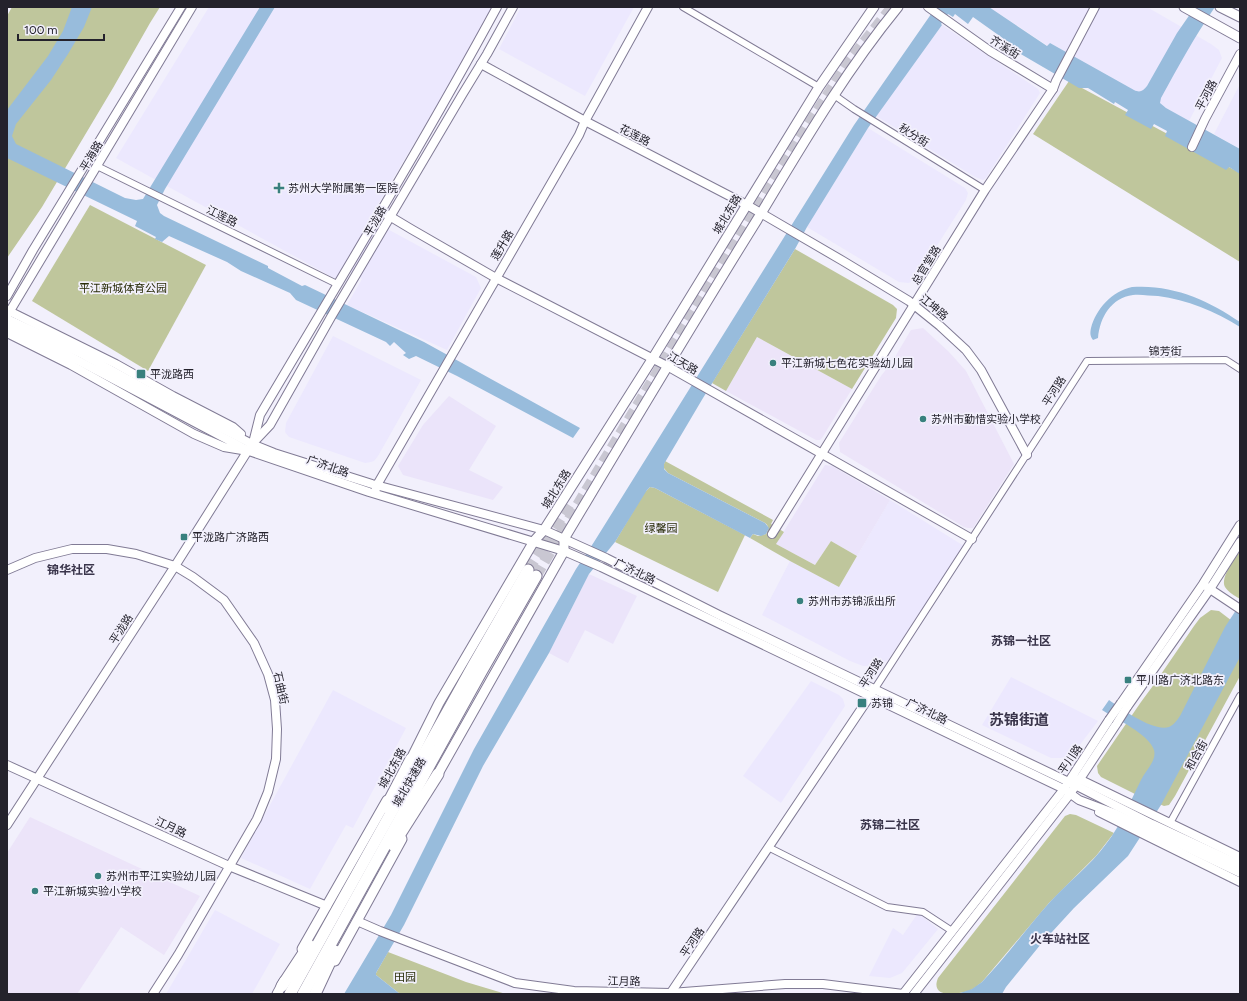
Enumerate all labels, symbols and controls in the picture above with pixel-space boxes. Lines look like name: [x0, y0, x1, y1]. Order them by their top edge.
scale bar: [18, 16, 104, 42]
text: 100 m: [24, 23, 58, 37]
street label: 齐溪街: [987, 33, 1022, 62]
street label: 平河路: [1193, 78, 1220, 113]
street label: 秋分街: [896, 121, 931, 150]
street label: 花莲路: [617, 122, 652, 149]
street label: 平海路: [77, 139, 105, 174]
marker: 苏州大学附属第一医院: [273, 182, 285, 194]
place label: 苏州大学附属第一医院: [288, 182, 398, 195]
street label: 城北东路: [711, 192, 744, 236]
street label: 江莲路: [204, 203, 239, 230]
street label: 平泷路: [362, 204, 389, 239]
street label: 莲升路: [489, 228, 516, 263]
street label: 总官堂路: [909, 243, 944, 287]
park label: 平江新城体育公园: [79, 282, 167, 295]
street label: 江坤路: [917, 292, 950, 323]
street label: 锦芳街: [1149, 345, 1182, 358]
street label: 江天路: [665, 350, 700, 377]
place label: 平江新城七色花实验幼儿园: [781, 357, 913, 370]
marker: 平江新城七色花实验幼儿园: [768, 358, 778, 368]
marker: 平泷路西: [135, 368, 147, 380]
place label: 平泷路西: [150, 368, 194, 381]
street label: 平河路: [1040, 374, 1069, 409]
place label: 苏州市勤惜实验小学校: [931, 413, 1041, 426]
marker: 苏州市勤惜实验小学校: [918, 414, 928, 424]
street label: 广济北路: [305, 453, 351, 480]
street label: 城北东路: [539, 467, 574, 511]
park label: 绿馨园: [645, 522, 678, 535]
place label: 平泷路广济路西: [192, 531, 269, 544]
marker: 平泷路广济路西: [179, 532, 189, 542]
street label: 广济北路: [612, 556, 657, 587]
district label: 锦华社区: [47, 563, 95, 577]
place label: 苏州市苏锦派出所: [808, 595, 896, 608]
marker: 苏州市苏锦派出所: [795, 596, 805, 606]
street label: 平泷路: [107, 612, 136, 647]
district label: 苏锦一社区: [991, 634, 1051, 648]
street label: 平河路: [857, 656, 886, 691]
street label: 石曲街: [270, 671, 291, 706]
place label: 平川路广济北路东: [1136, 674, 1224, 687]
marker: 平川路广济北路东: [1123, 675, 1133, 685]
street label: 广济北路: [904, 696, 949, 727]
marker: 苏锦: [856, 697, 868, 709]
place label: 苏锦: [871, 697, 893, 710]
district label: 苏锦街道: [989, 711, 1049, 729]
street label: 和合街: [1183, 738, 1210, 773]
street label: 平川路: [1056, 742, 1085, 777]
street label: 城北东路: [376, 746, 409, 791]
street label: 城北快速路: [390, 755, 429, 809]
street label: 江月路: [153, 815, 188, 840]
district label: 苏锦二社区: [860, 818, 920, 832]
place label: 苏州市平江实验幼儿园: [106, 870, 216, 883]
marker: 苏州市平江实验幼儿园: [93, 871, 103, 881]
place label: 平江新城实验小学校: [43, 885, 142, 898]
marker: 平江新城实验小学校: [30, 886, 40, 896]
street label: 平河路: [678, 925, 707, 960]
district label: 火车站社区: [1030, 932, 1090, 946]
park label: 田园: [394, 971, 416, 984]
street label: 江月路: [607, 975, 641, 988]

